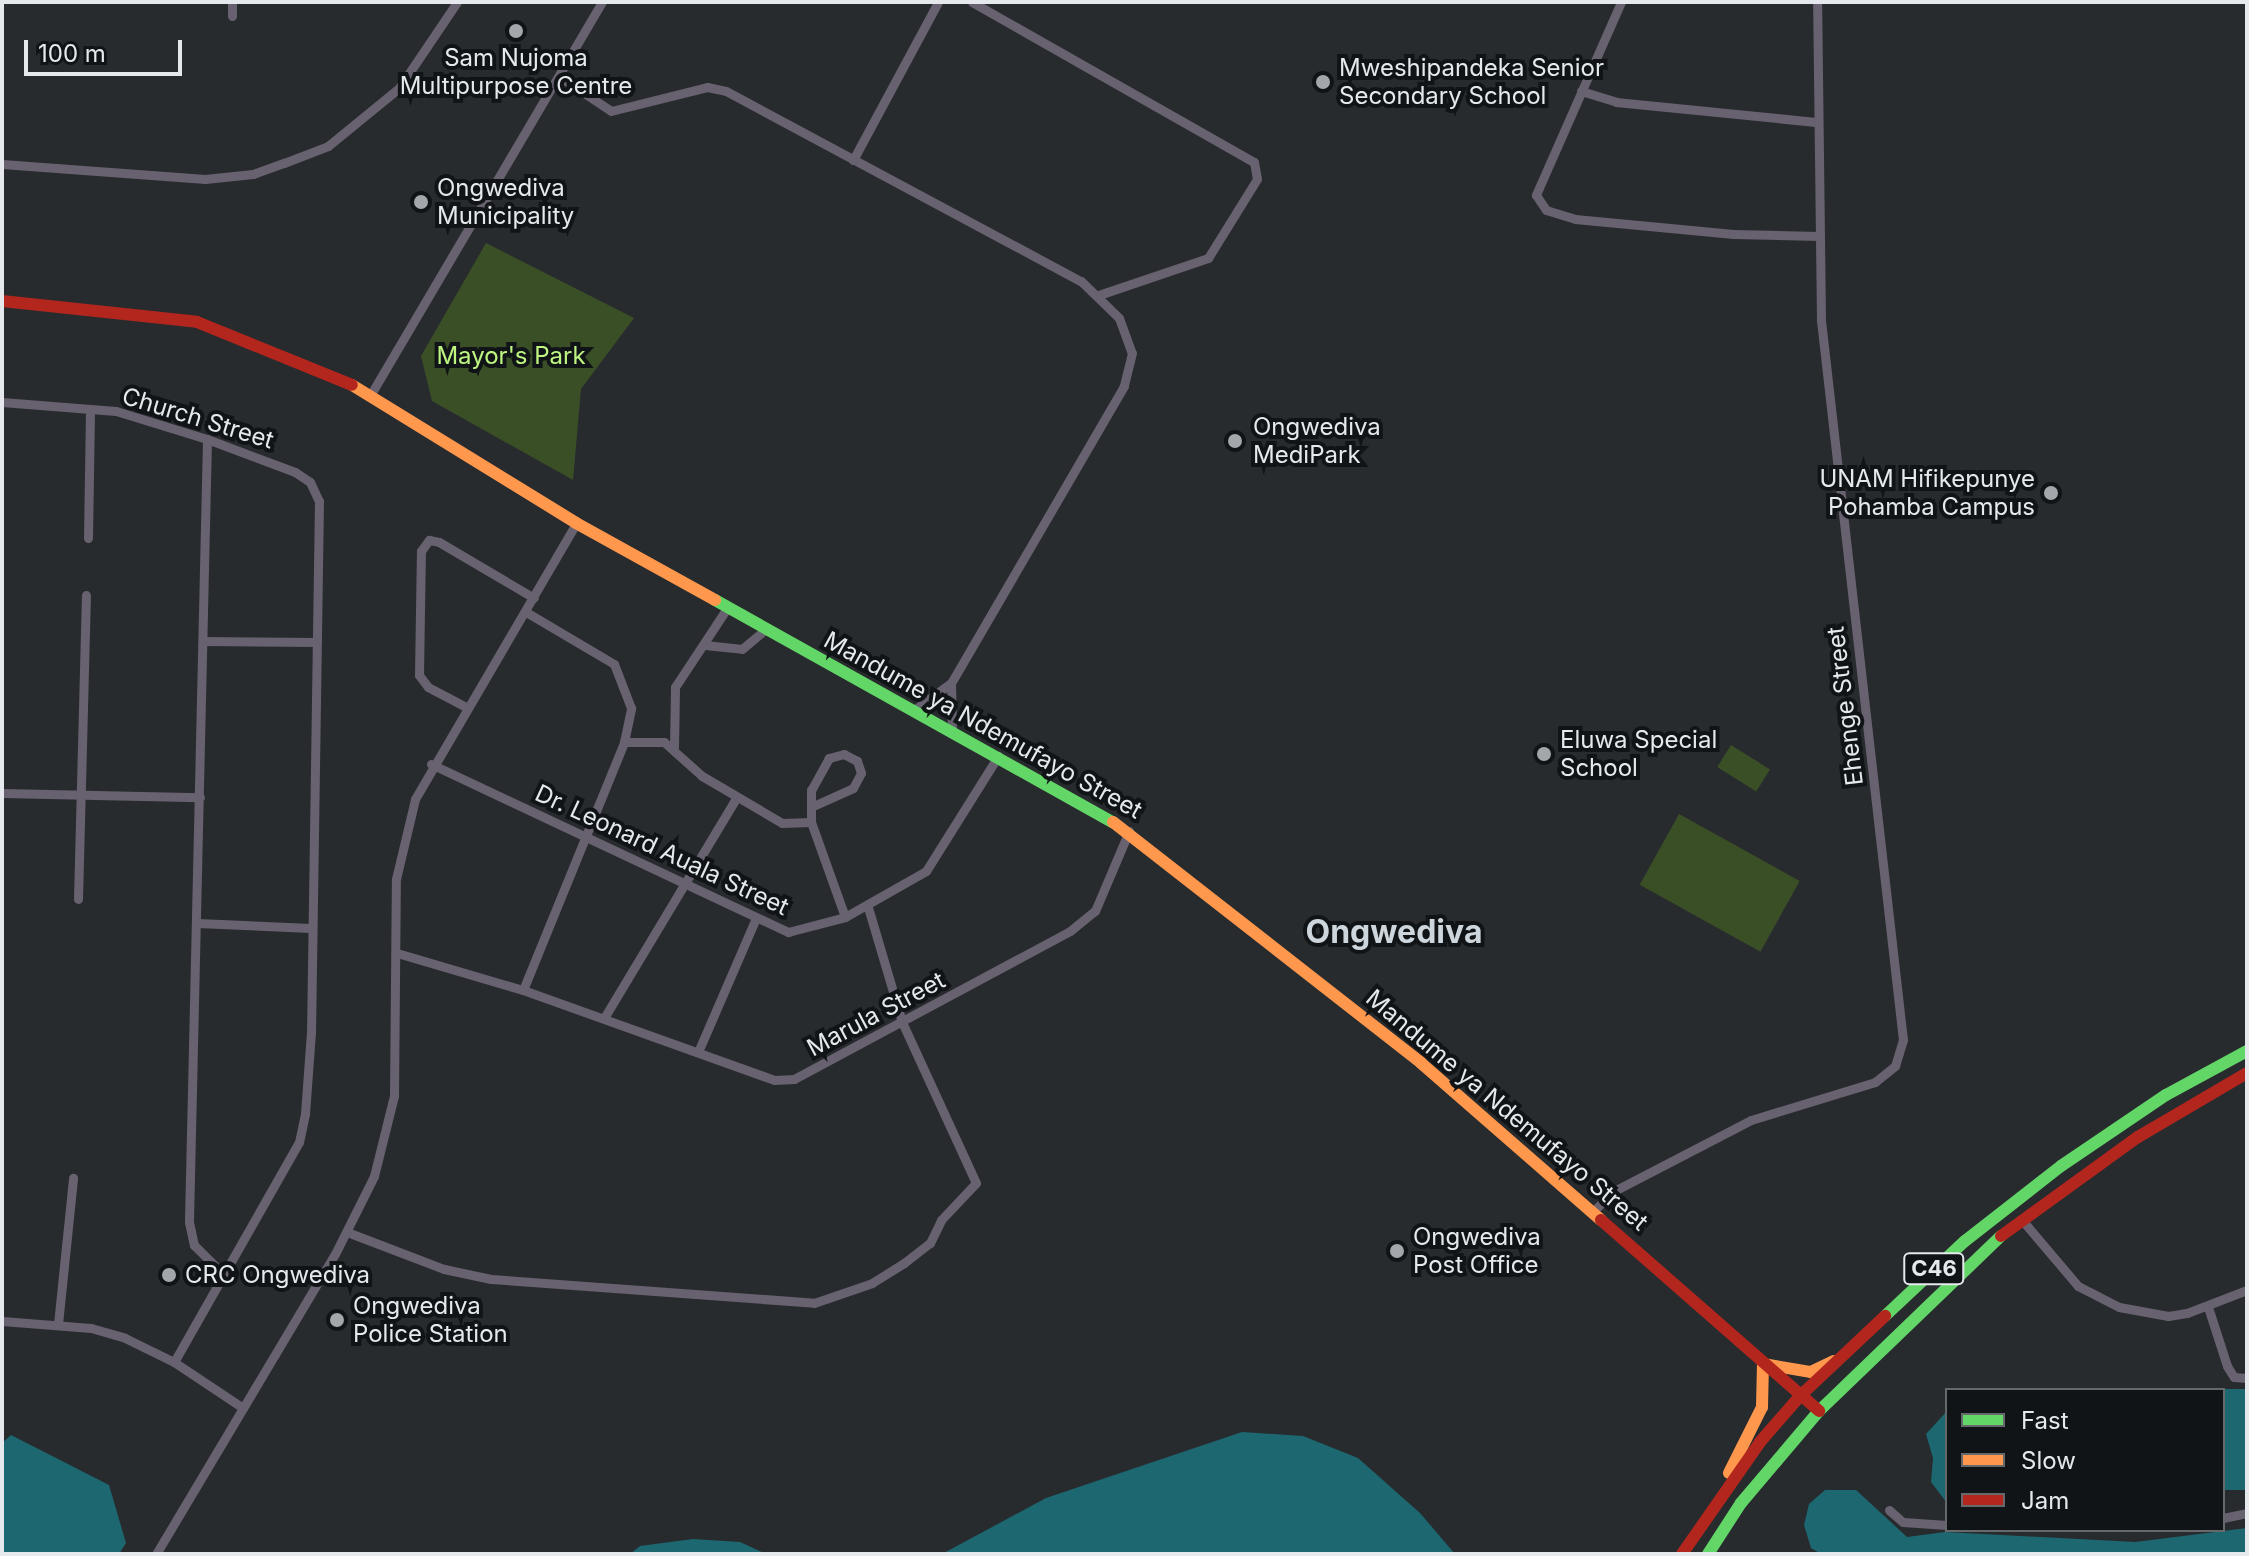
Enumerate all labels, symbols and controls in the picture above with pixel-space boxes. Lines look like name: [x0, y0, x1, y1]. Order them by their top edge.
marker: Sam Nujoma Multipurpose Centre: [507, 22, 525, 40]
scale bar: [28, 24, 186, 74]
text: 100 m: [38, 39, 106, 68]
place label: Sam Nujoma Multipurpose Centre: [400, 44, 632, 100]
place label: Mweshipandeka Senior Secondary School: [1339, 54, 1604, 110]
marker: Mweshipandeka Senior Secondary School: [1314, 73, 1332, 91]
place label: Ongwediva Municipality: [437, 174, 574, 230]
marker: Ongwediva Municipality: [412, 193, 430, 211]
park label: Mayor's Park: [436, 342, 586, 370]
street label: Church Street: [119, 381, 277, 455]
place label: Ongwediva MediPark: [1253, 413, 1381, 469]
marker: Ongwediva MediPark: [1224, 430, 1246, 452]
place label: UNAM Hifikepunye Pohamba Campus: [1819, 465, 2035, 521]
marker: UNAM Hifikepunye Pohamba Campus: [2042, 484, 2060, 502]
street label: Mandume ya Ndemufayo Street: [819, 625, 1147, 825]
street label: Ehenge Street: [1821, 625, 1869, 787]
place label: Eluwa Special School: [1560, 726, 1717, 782]
marker: Eluwa Special School: [1535, 745, 1553, 763]
street label: Dr. Leonard Auala Street: [531, 779, 793, 921]
district label: Ongwediva: [1306, 913, 1482, 951]
street label: Marula Street: [802, 966, 950, 1062]
street label: Mandume ya Ndemufayo Street: [1360, 984, 1654, 1236]
place label: Ongwediva Post Office: [1413, 1223, 1541, 1279]
marker: Ongwediva Post Office: [1388, 1242, 1406, 1260]
road number: C46: [1902, 1251, 1966, 1287]
place label: CRC Ongwediva: [185, 1261, 370, 1289]
marker: CRC Ongwediva: [160, 1266, 178, 1284]
place label: Ongwediva Police Station: [353, 1292, 508, 1348]
marker: Ongwediva Police Station: [328, 1311, 346, 1329]
legend: [1945, 1388, 2225, 1532]
text: Fast: [2021, 1406, 2069, 1435]
text: Slow: [2021, 1446, 2076, 1475]
text: Jam: [2021, 1486, 2069, 1515]

